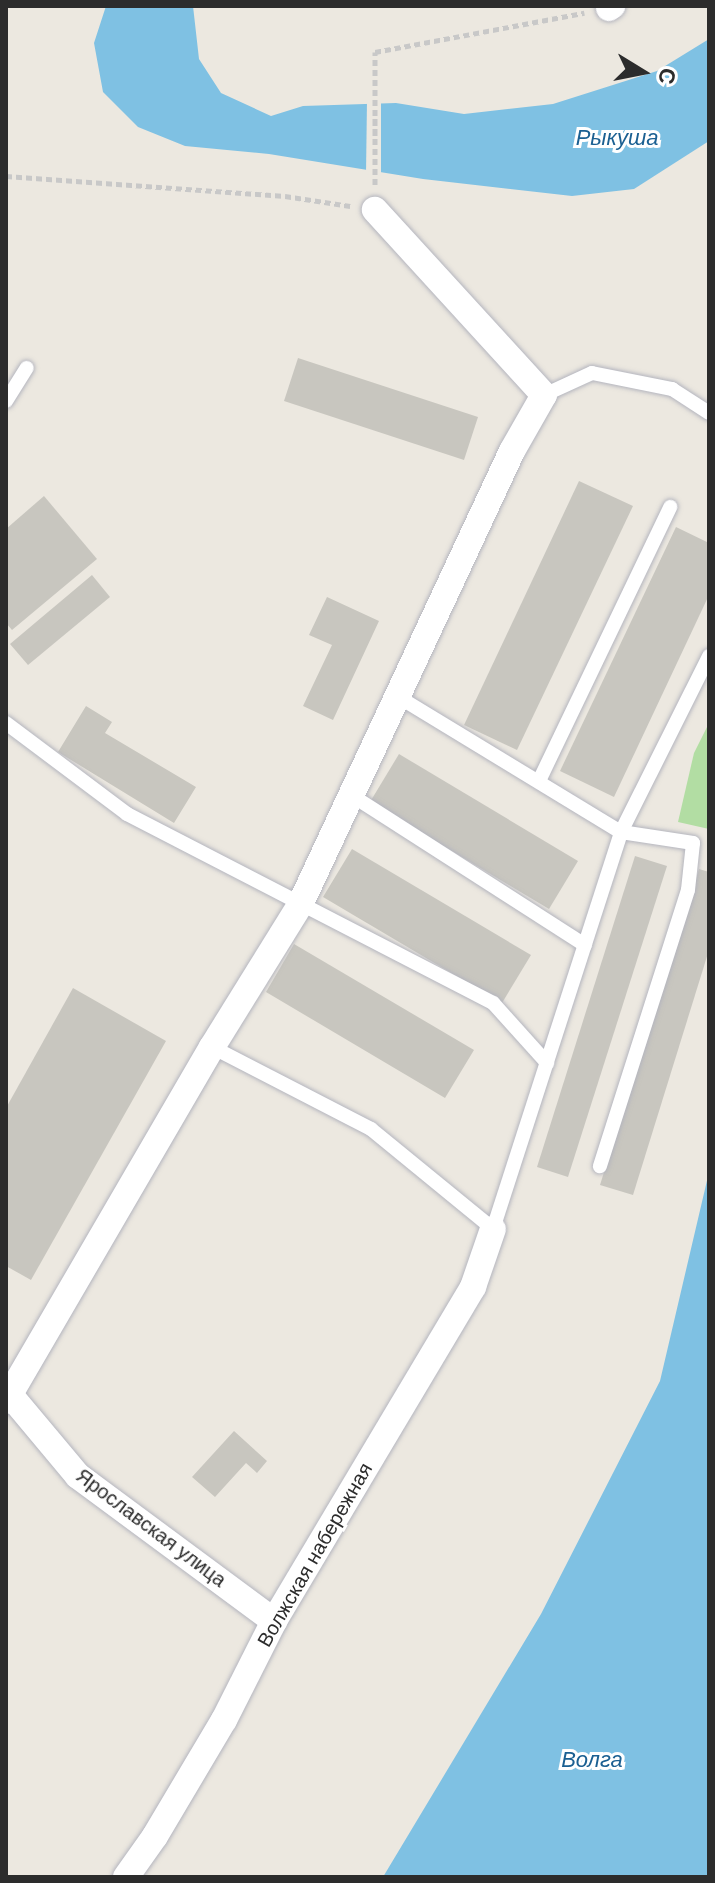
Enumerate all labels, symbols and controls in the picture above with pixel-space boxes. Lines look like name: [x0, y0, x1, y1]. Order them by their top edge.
north arrow: [603, 32, 683, 112]
text: С: [653, 66, 681, 86]
water label: Рыкуша: [576, 125, 658, 151]
street label: Волжская набережная: [252, 1459, 378, 1651]
street label: Ярославская улица: [71, 1464, 231, 1592]
water label: Волга: [561, 1747, 623, 1773]

